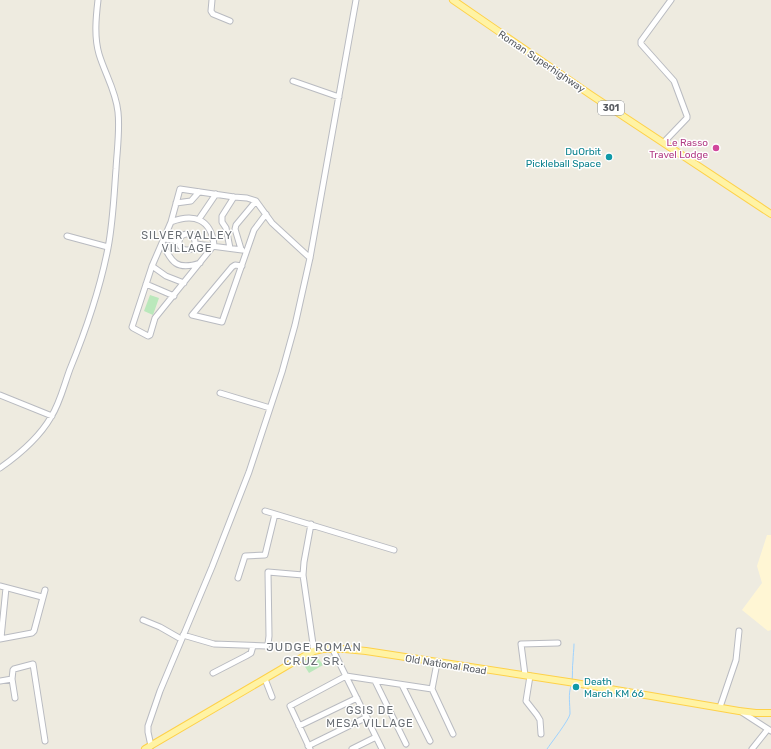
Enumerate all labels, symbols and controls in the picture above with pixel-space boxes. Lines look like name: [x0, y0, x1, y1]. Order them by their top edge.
street label: Roman Superhighway: [496, 28, 587, 96]
road number: 301: [598, 101, 624, 115]
place label: Le Rasso Travel Lodge: [649, 137, 708, 161]
marker: Le Rasso Travel Lodge: [711, 143, 721, 153]
place label: DuOrbit Pickleball Space: [526, 146, 601, 170]
marker: DuOrbit Pickleball Space: [604, 152, 614, 162]
district label: SILVER VALLEY VILLAGE: [141, 229, 233, 255]
district label: JUDGE ROMAN CRUZ SR.: [266, 640, 362, 668]
street label: Old National Road: [404, 653, 487, 677]
place label: Death March KM 66: [584, 676, 644, 700]
marker: Death March KM 66: [571, 682, 581, 692]
district label: GSIS DE MESA VILLAGE: [326, 704, 414, 730]

